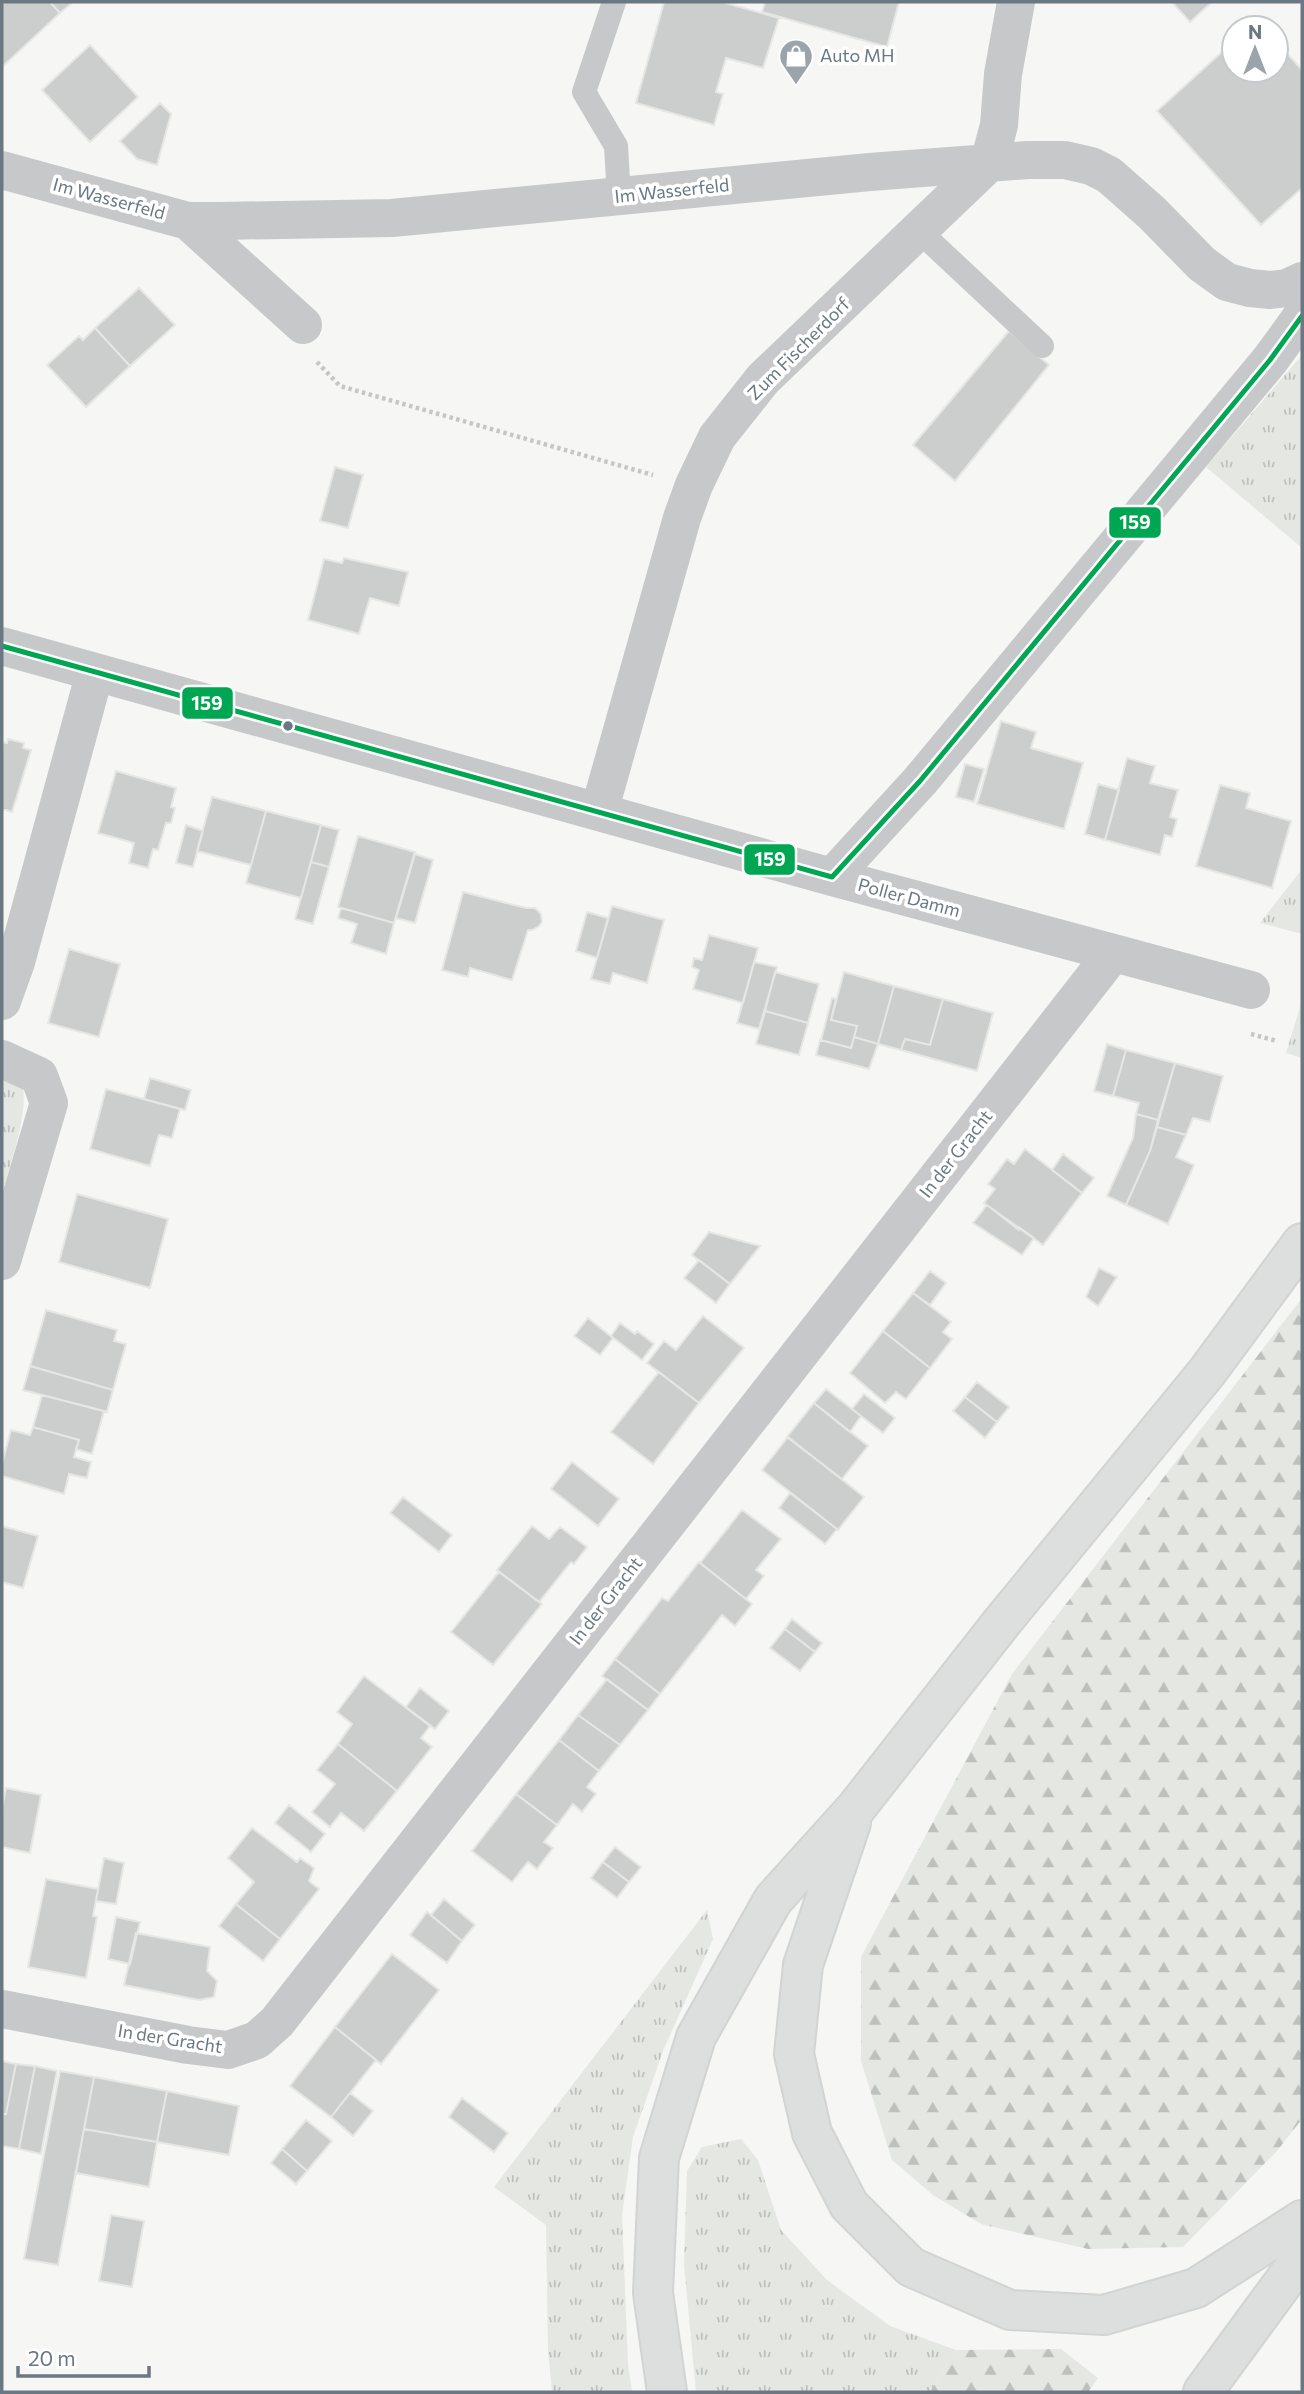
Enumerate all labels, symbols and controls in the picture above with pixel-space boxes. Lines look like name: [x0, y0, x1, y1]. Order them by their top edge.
north arrow: [1220, 14, 1290, 84]
text: N: [1248, 20, 1262, 43]
shop icon: Auto MH: [777, 37, 815, 86]
place label: Auto MH: [820, 44, 894, 66]
street label: Im Wasserfeld: [51, 173, 168, 224]
street label: Im Wasserfeld: [613, 173, 730, 207]
street label: Zum Fischerdorf: [743, 292, 855, 404]
line badge: 159: [1108, 506, 1162, 539]
text: 159: [1119, 510, 1151, 533]
line badge: 159: [181, 686, 234, 720]
text: 159: [191, 691, 223, 714]
unlabelled marker: [281, 719, 295, 733]
line badge: 159: [743, 843, 796, 876]
text: 159: [754, 847, 786, 870]
street label: Poller Damm: [856, 873, 963, 921]
street label: In der Gracht: [914, 1105, 996, 1202]
street label: In der Gracht: [564, 1552, 646, 1649]
street label: In der Gracht: [116, 2019, 224, 2057]
scale bar: [18, 2334, 149, 2378]
text: 20 m: [28, 2345, 76, 2370]

